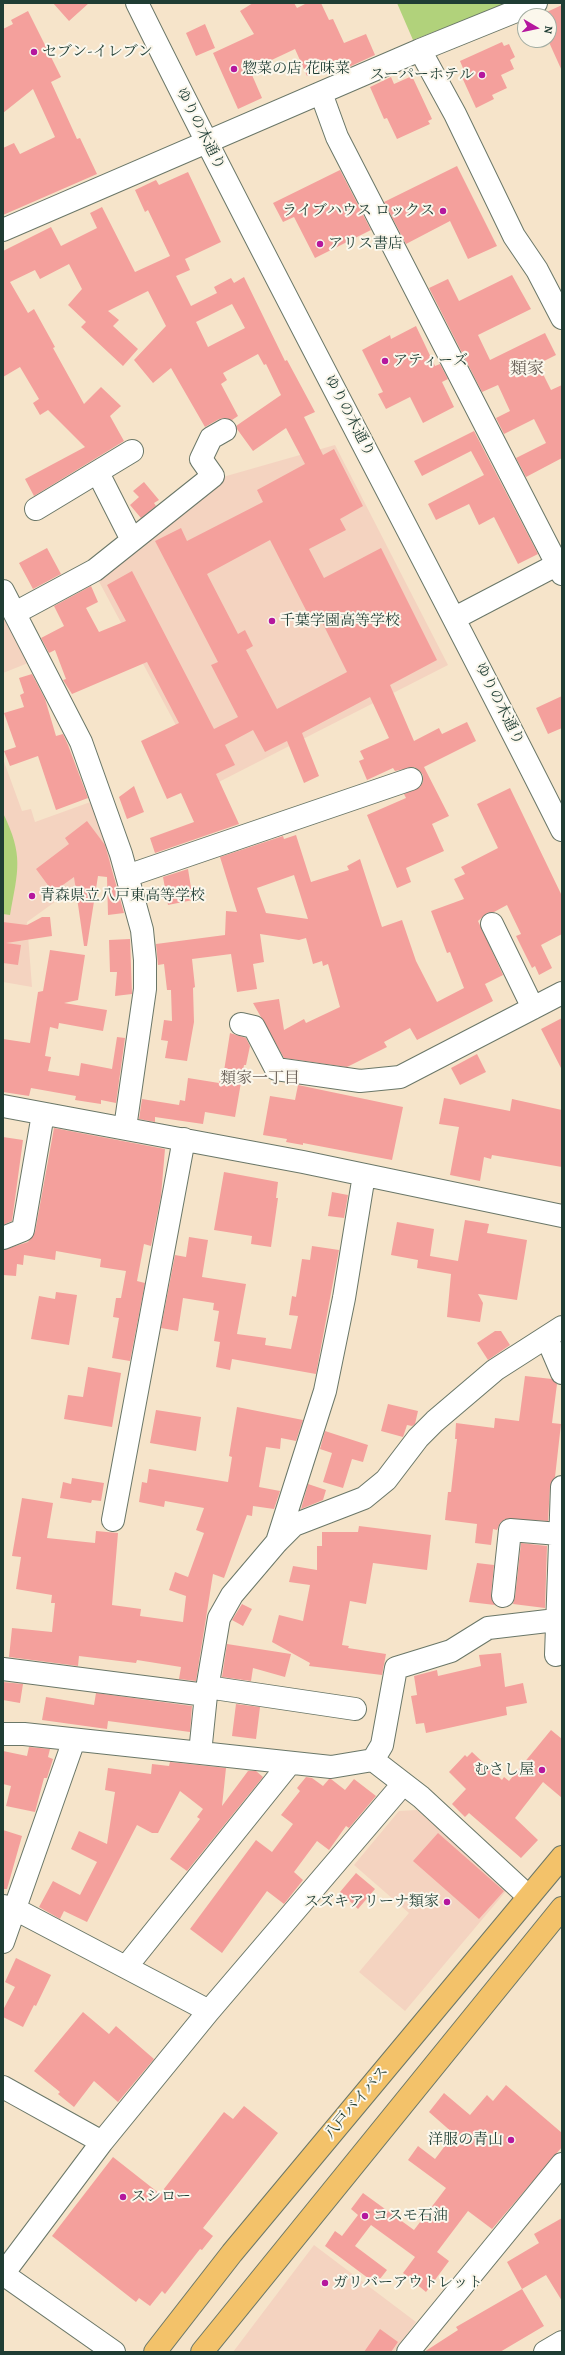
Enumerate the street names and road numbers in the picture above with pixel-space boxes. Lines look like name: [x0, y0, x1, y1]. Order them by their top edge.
street label: ゆりの木通り: [172, 85, 228, 173]
street label: ゆりの木通り: [320, 372, 378, 460]
street label: ゆりの木通り: [471, 660, 527, 748]
street label: 八戸バイパス: [321, 2063, 393, 2143]

